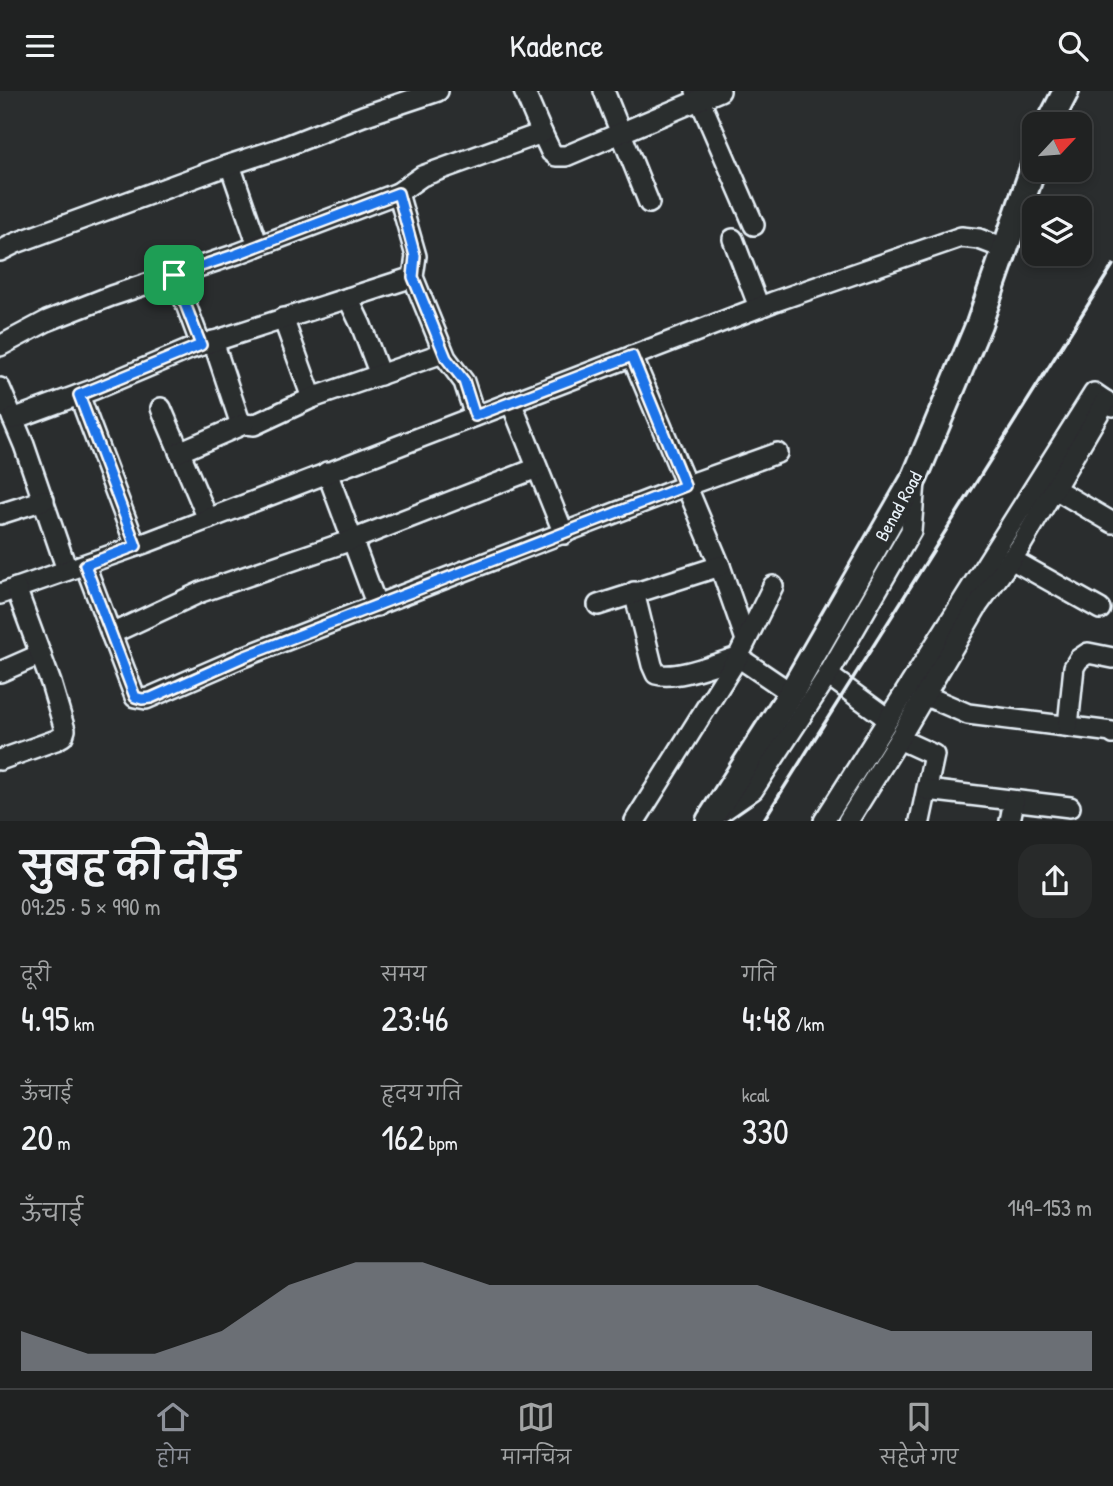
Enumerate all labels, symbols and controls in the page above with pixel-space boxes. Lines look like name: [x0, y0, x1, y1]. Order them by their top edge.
text: Kadence: [509, 24, 604, 67]
icon: menu: [21, 27, 59, 65]
icon: search: [1054, 27, 1092, 65]
north arrow: [1022, 112, 1092, 182]
map controls: [1022, 112, 1092, 266]
button: layers: [1022, 196, 1092, 266]
pin: [144, 245, 204, 305]
icon: arrive: [155, 256, 193, 294]
street label: Benad Road: [868, 466, 928, 546]
text: सुबह की दौड़: [21, 839, 240, 891]
button: share: [1018, 844, 1092, 918]
text: 09:25 · 5 × 990 m: [21, 891, 160, 922]
text: दूरी: [21, 961, 51, 987]
text: समय: [381, 961, 427, 987]
text: गति: [742, 961, 776, 987]
text: 4.95: [21, 995, 69, 1042]
text: 23:46: [381, 995, 449, 1042]
text: 4:48: [742, 995, 791, 1042]
text: km: [69, 1011, 94, 1037]
text: /km: [791, 1011, 824, 1037]
text: ऊँचाई: [21, 1080, 72, 1106]
text: हृदय गति: [381, 1080, 462, 1106]
text: kcal: [742, 1082, 769, 1108]
text: 330: [742, 1108, 789, 1155]
text: 20: [21, 1114, 53, 1161]
text: 162: [381, 1114, 424, 1161]
text: m: [53, 1130, 70, 1156]
text: bpm: [424, 1130, 458, 1156]
text: 149–153 m: [1008, 1192, 1092, 1223]
text: ऊँचाई: [21, 1197, 83, 1228]
tab: होम: [154, 1398, 192, 1478]
tab: मानचित्र: [501, 1398, 571, 1478]
tab: सहेजे गए: [880, 1398, 959, 1478]

